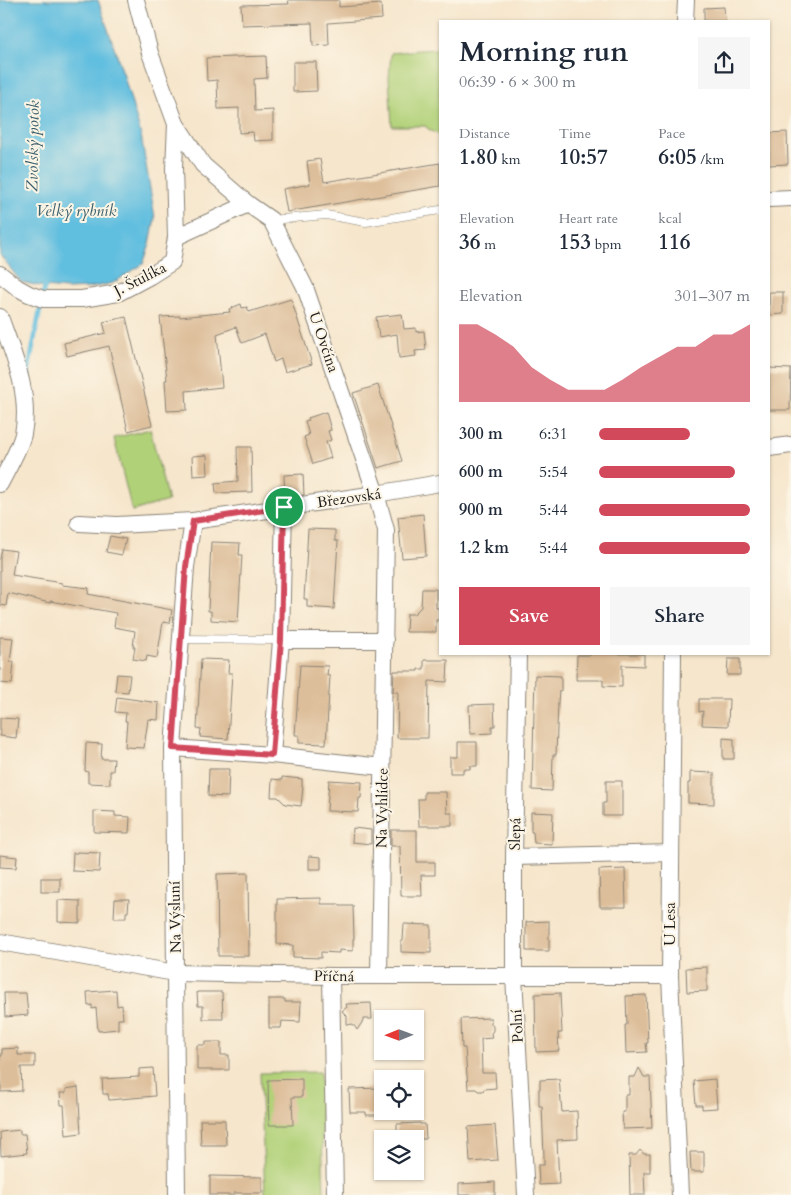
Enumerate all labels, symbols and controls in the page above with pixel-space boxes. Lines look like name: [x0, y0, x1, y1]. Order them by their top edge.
text: Morning run: [459, 33, 628, 71]
button: share: [698, 37, 750, 89]
text: 06:39 · 6 × 300 m: [459, 71, 576, 93]
water label: Zvolský potok: [21, 100, 45, 192]
text: Distance: [459, 124, 510, 143]
text: Time: [559, 124, 591, 143]
text: Pace: [658, 124, 685, 143]
text: 1.80: [459, 143, 497, 172]
text: 10:57: [559, 143, 608, 172]
text: 6:05: [658, 143, 697, 172]
text: km: [497, 150, 520, 169]
text: /km: [697, 150, 724, 169]
water label: Velký rybník: [36, 200, 116, 222]
text: Elevation: [459, 209, 515, 228]
text: Heart rate: [559, 209, 618, 228]
text: kcal: [658, 209, 682, 228]
text: 36: [459, 228, 481, 257]
text: 153: [559, 228, 591, 257]
text: 116: [658, 228, 691, 257]
text: m: [481, 235, 496, 254]
text: bpm: [591, 235, 622, 254]
street label: J. Štulíka: [109, 257, 170, 302]
text: Elevation: [459, 285, 523, 307]
text: 301–307 m: [674, 285, 750, 307]
street label: U Ovčína: [304, 309, 344, 375]
text: 300 m: [459, 423, 503, 445]
text: 6:31: [539, 423, 568, 445]
text: 600 m: [459, 461, 503, 483]
text: 5:54: [539, 461, 568, 483]
street label: Březovská: [316, 484, 383, 512]
pin: [263, 486, 305, 528]
icon: arrive: [270, 493, 298, 521]
text: 900 m: [459, 499, 503, 521]
text: 5:44: [539, 499, 568, 521]
text: 1.2 km: [459, 537, 509, 559]
text: 5:44: [539, 537, 568, 559]
button: Save: [459, 587, 600, 645]
button: Share: [610, 587, 750, 645]
street label: Na Vyhlídce: [371, 768, 393, 848]
street label: Slepá: [505, 817, 525, 850]
street label: Na Výsluní: [164, 881, 186, 953]
street label: U Lesa: [660, 902, 680, 946]
street label: Příčná: [314, 966, 355, 986]
street label: Polní: [506, 1009, 528, 1043]
north arrow: [374, 1010, 424, 1060]
map controls: [374, 1010, 424, 1180]
button: locate: [374, 1070, 424, 1120]
button: layers: [374, 1130, 424, 1180]

